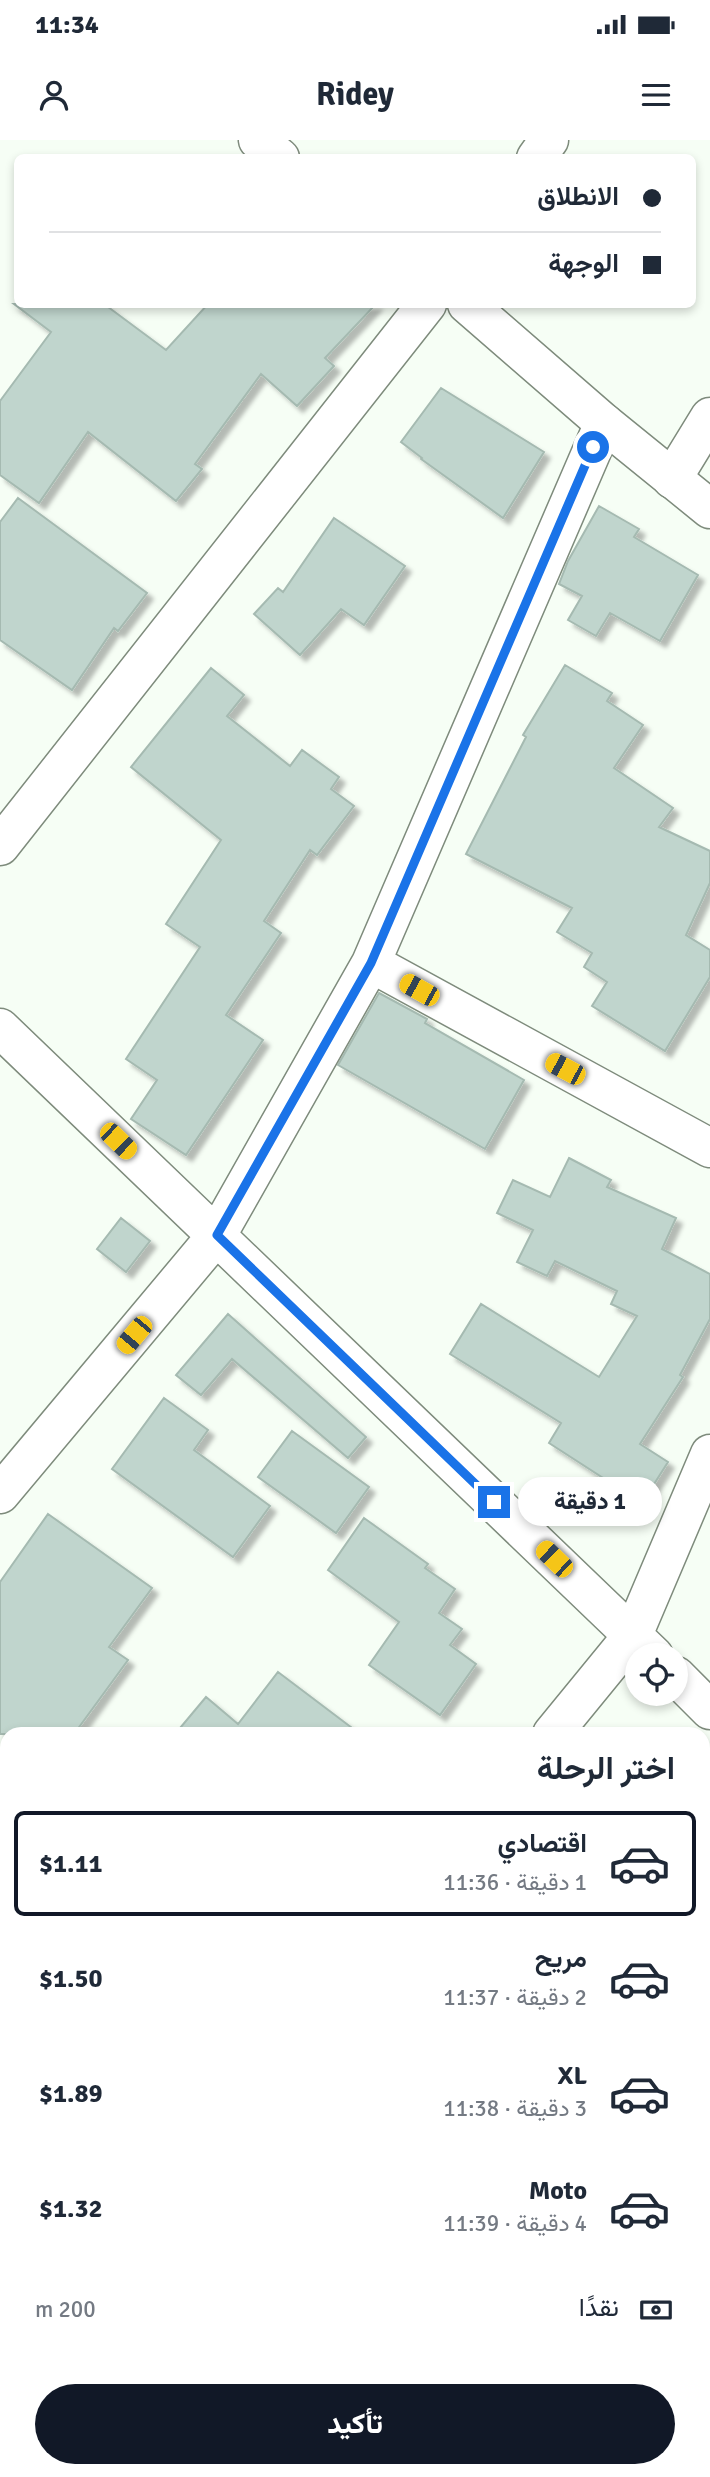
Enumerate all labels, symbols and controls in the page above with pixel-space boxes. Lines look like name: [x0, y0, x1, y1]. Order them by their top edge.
text: 11:34: [35, 9, 99, 41]
text: Ridey: [316, 75, 394, 114]
icon: person: [35, 76, 73, 114]
icon: menu: [637, 76, 675, 114]
text: الانطلاق: [537, 181, 619, 213]
text: الوجهة: [548, 248, 619, 280]
route start: [577, 431, 609, 463]
car: [396, 971, 443, 1009]
car: [542, 1050, 589, 1088]
car: [96, 1119, 141, 1163]
car: [113, 1312, 156, 1358]
callout: 1 دقيقة: [518, 1478, 662, 1526]
route end: [478, 1486, 510, 1518]
text: 1 دقيقة: [554, 1487, 626, 1516]
car: [532, 1537, 577, 1581]
map controls: [625, 1643, 688, 1706]
button: locate: [625, 1643, 688, 1706]
text: اختر الرحلة: [537, 1749, 675, 1788]
text: اقتصادي: [498, 1828, 587, 1860]
icon: car: [608, 1832, 671, 1895]
text: $1.11: [39, 1848, 103, 1880]
text: 1 دقيقة · 11:36: [443, 1868, 587, 1897]
text: مريح: [535, 1943, 587, 1975]
icon: car: [608, 1947, 671, 2010]
text: $1.50: [39, 1963, 103, 1995]
text: 2 دقيقة · 11:37: [443, 1983, 587, 2012]
text: XL: [557, 2060, 587, 2092]
icon: car: [608, 2062, 671, 2125]
text: $1.89: [39, 2078, 103, 2110]
text: 3 دقيقة · 11:38: [443, 2094, 587, 2123]
text: Moto: [529, 2175, 587, 2207]
icon: car: [608, 2177, 671, 2240]
text: $1.32: [39, 2193, 103, 2225]
text: 4 دقيقة · 11:39: [443, 2209, 587, 2238]
icon: cash: [637, 2291, 675, 2329]
text: نقدًا: [579, 2292, 619, 2324]
text: 200 m: [35, 2295, 96, 2324]
button: تأكيد: [35, 2384, 675, 2464]

